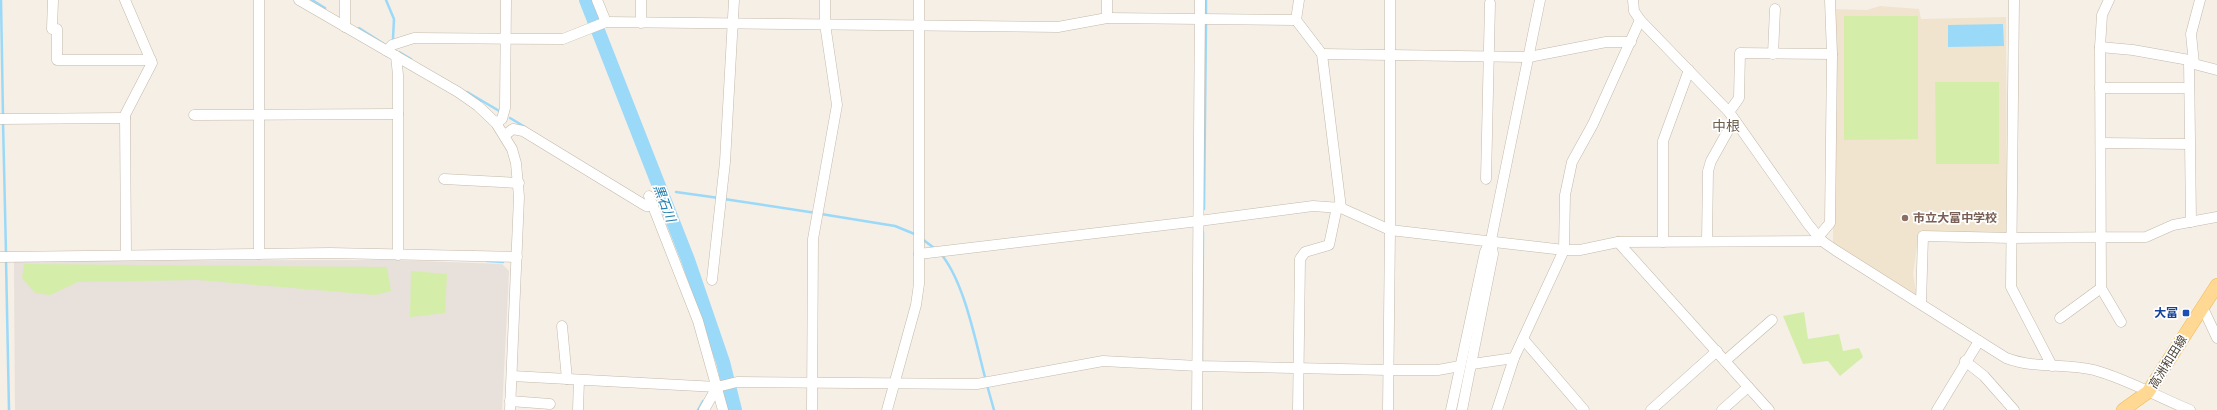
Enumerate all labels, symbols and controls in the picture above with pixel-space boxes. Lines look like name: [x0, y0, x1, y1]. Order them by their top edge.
district label: 中根: [1712, 117, 1740, 135]
water label: 黒石川: [651, 182, 680, 226]
place label: 市立大富中学校: [1913, 210, 1997, 225]
marker: 市立大富中学校: [1900, 213, 1910, 223]
place label: 大富: [2154, 305, 2178, 320]
marker: 大富: [2181, 308, 2191, 318]
street label: 高洲和田線: [2145, 332, 2190, 391]

